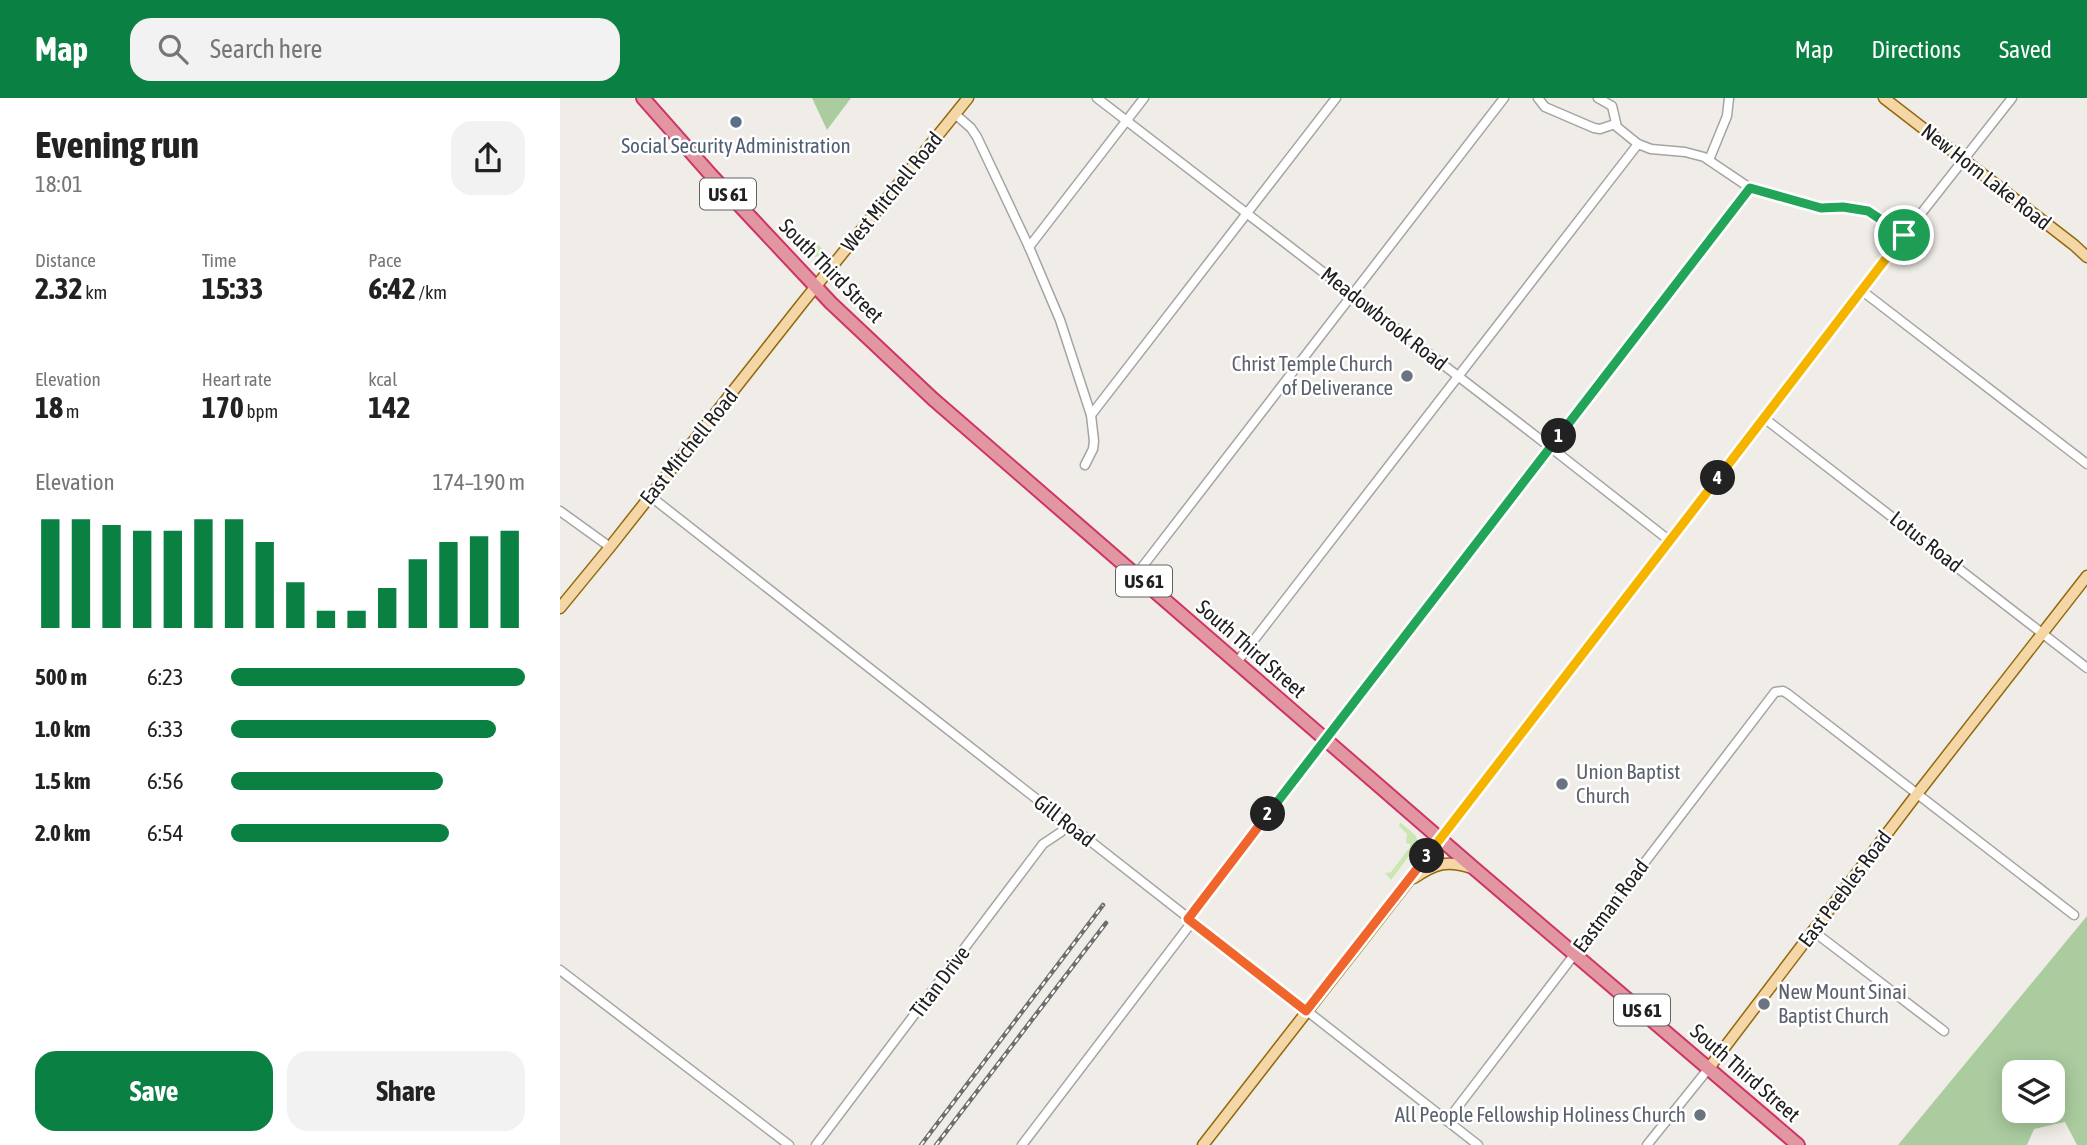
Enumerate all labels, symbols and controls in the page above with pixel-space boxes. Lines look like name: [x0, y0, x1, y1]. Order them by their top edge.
search box: [130, 18, 620, 81]
text: Map: [35, 30, 88, 68]
icon: search: [154, 30, 192, 68]
text: Search here: [210, 34, 322, 64]
text: Map: [1795, 36, 1833, 63]
text: Directions: [1871, 36, 1961, 63]
text: Saved: [1999, 36, 2052, 63]
marker: Social Security Administration: [728, 114, 744, 130]
street label: New Horn Lake Road: [1917, 118, 2056, 234]
button: share: [451, 121, 525, 195]
text: Evening run: [35, 123, 199, 166]
street label: West Mitchell Road: [836, 127, 947, 256]
place label: Social Security Administration: [621, 133, 851, 157]
text: 18:01: [35, 171, 83, 197]
road number: US 61: [700, 178, 756, 209]
pin: [1874, 205, 1934, 265]
street label: South Third Street: [775, 213, 889, 327]
icon: arrive: [1885, 216, 1923, 254]
text: Distance: [35, 249, 96, 271]
text: Time: [202, 249, 236, 271]
text: Pace: [368, 249, 402, 271]
street label: Meadowbrook Road: [1317, 261, 1453, 375]
text: 2.32: [35, 271, 83, 305]
text: 15:33: [202, 271, 263, 305]
text: 6:42: [368, 271, 416, 305]
text: km: [83, 281, 107, 303]
text: /km: [416, 281, 447, 303]
place label: Christ Temple Church of Deliverance: [1232, 351, 1393, 399]
text: Elevation: [35, 368, 101, 390]
text: Heart rate: [202, 368, 272, 390]
text: kcal: [368, 368, 397, 390]
marker: Christ Temple Church of Deliverance: [1399, 368, 1415, 384]
street label: East Mitchell Road: [634, 384, 742, 509]
text: 18: [35, 390, 63, 424]
text: 170: [202, 390, 244, 424]
text: 142: [368, 390, 411, 424]
text: m: [63, 400, 80, 422]
text: bpm: [244, 400, 278, 422]
pin: 1: [1542, 418, 1576, 454]
text: 1: [1554, 424, 1563, 446]
pin: 4: [1700, 460, 1736, 496]
text: 4: [1713, 466, 1722, 488]
text: Elevation: [35, 469, 115, 495]
text: 174–190 m: [432, 469, 525, 495]
street label: Lotus Road: [1886, 506, 1967, 577]
road number: US 61: [1116, 566, 1172, 596]
street label: South Third Street: [1192, 594, 1311, 702]
text: 500 m: [35, 664, 87, 690]
text: 6:23: [147, 664, 184, 690]
text: 1.0 km: [35, 716, 91, 742]
text: 6:33: [147, 716, 184, 742]
place label: Union Baptist Church: [1576, 759, 1680, 807]
text: 1.5 km: [35, 768, 91, 794]
text: 6:56: [147, 768, 184, 794]
marker: Union Baptist Church: [1554, 776, 1570, 792]
street label: Gill Road: [1030, 789, 1100, 851]
pin: 2: [1250, 796, 1286, 832]
text: 2: [1263, 802, 1272, 824]
text: 2.0 km: [35, 820, 91, 846]
text: 6:54: [147, 820, 184, 846]
street label: East Peebles Road: [1793, 826, 1896, 951]
pin: 3: [1410, 838, 1444, 874]
text: 3: [1422, 844, 1431, 866]
street label: Eastman Road: [1567, 854, 1653, 957]
street label: Titan Drive: [905, 941, 974, 1022]
place label: New Mount Sinai Baptist Church: [1778, 979, 1907, 1027]
road number: US 61: [1614, 994, 1670, 1026]
marker: New Mount Sinai Baptist Church: [1756, 996, 1772, 1012]
street label: South Third Street: [1686, 1018, 1805, 1126]
button: Save: [35, 1051, 273, 1131]
button: Share: [287, 1051, 525, 1131]
map controls: [2002, 1060, 2065, 1123]
button: layers: [2002, 1060, 2065, 1123]
place label: All People Fellowship Holiness Church: [1395, 1102, 1686, 1126]
marker: All People Fellowship Holiness Church: [1692, 1107, 1708, 1123]

